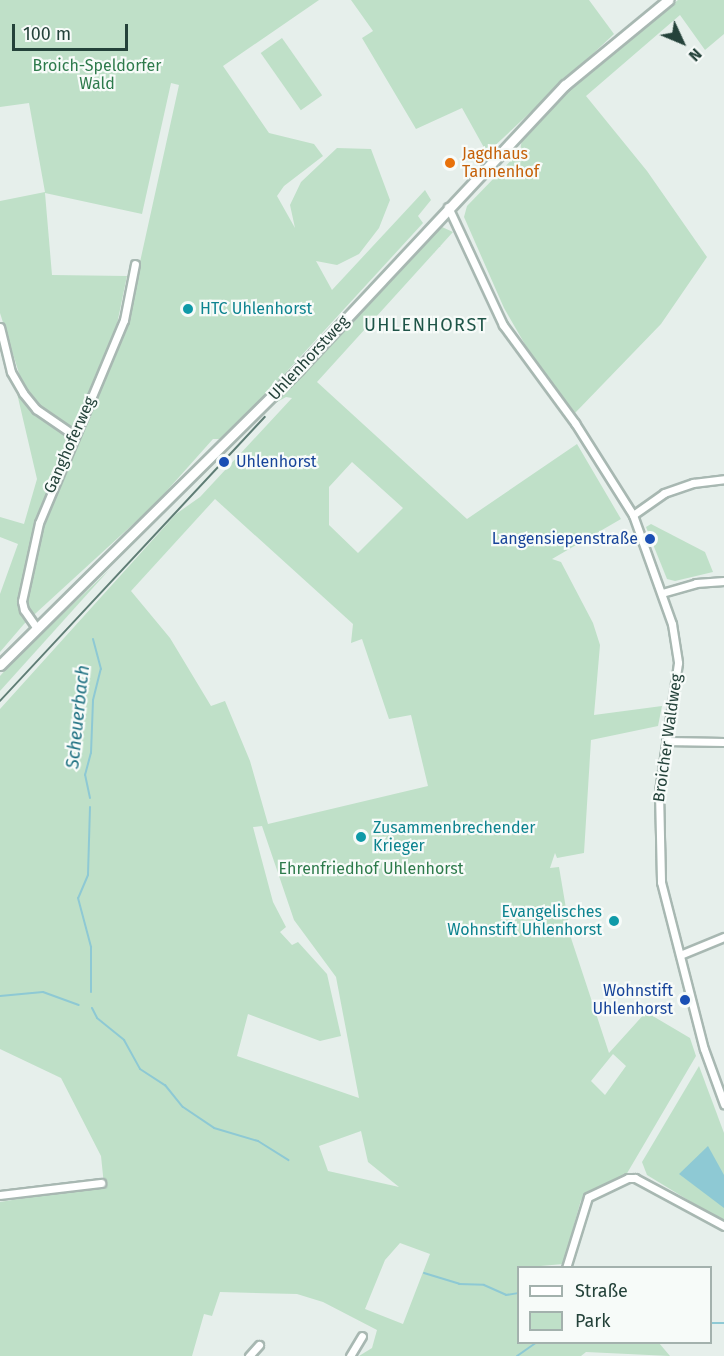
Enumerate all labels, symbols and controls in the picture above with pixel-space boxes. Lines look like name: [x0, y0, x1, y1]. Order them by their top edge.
scale bar: [15, 12, 130, 50]
north arrow: [652, 12, 712, 72]
text: 100 m: [23, 23, 71, 45]
text: N: [685, 44, 706, 65]
park label: Broich-Speldorfer Wald: [33, 56, 161, 94]
place label: Jagdhaus Tannenhof: [462, 144, 539, 182]
marker: Jagdhaus Tannenhof: [443, 156, 457, 170]
place label: HTC Uhlenhorst: [200, 299, 312, 319]
marker: HTC Uhlenhorst: [181, 302, 195, 316]
street label: Uhlenhorstweg: [265, 312, 353, 404]
district label: UHLENHORST: [364, 314, 488, 336]
street label: Ganghoferweg: [40, 394, 100, 496]
place label: Uhlenhorst: [236, 452, 317, 472]
marker: Uhlenhorst: [217, 455, 231, 469]
place label: Langensiepenstraße: [492, 529, 638, 549]
marker: Langensiepenstraße: [643, 532, 657, 546]
water label: Scheuerbach: [62, 664, 94, 770]
street label: Broicher Waldweg: [649, 673, 687, 803]
place label: Zusammenbrechender Krieger: [373, 818, 535, 856]
marker: Zusammenbrechender Krieger: [354, 830, 368, 844]
park label: Ehrenfriedhof Uhlenhorst: [279, 859, 463, 879]
place label: Evangelisches Wohnstift Uhlenhorst: [447, 902, 602, 940]
marker: Evangelisches Wohnstift Uhlenhorst: [607, 914, 621, 928]
place label: Wohnstift Uhlenhorst: [592, 981, 673, 1019]
marker: Wohnstift Uhlenhorst: [678, 993, 692, 1007]
legend: [517, 1266, 712, 1344]
text: Straße: [575, 1280, 628, 1302]
text: Park: [575, 1310, 610, 1332]

